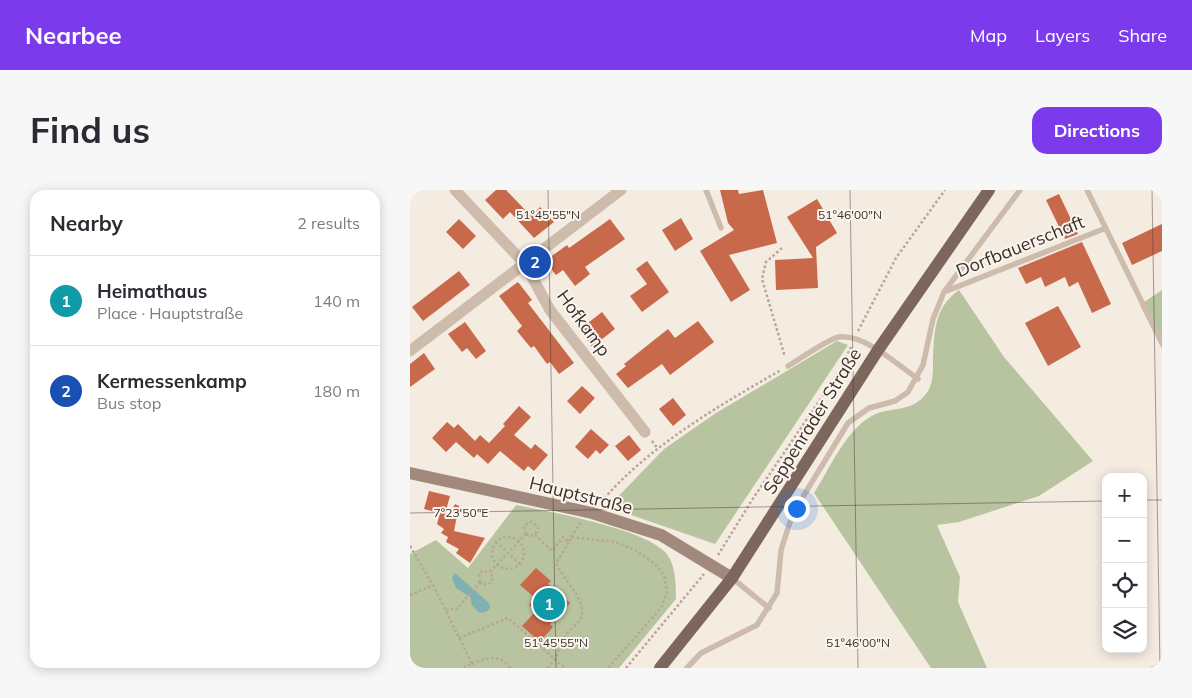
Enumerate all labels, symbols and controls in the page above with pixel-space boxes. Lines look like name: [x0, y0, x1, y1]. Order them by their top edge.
text: Nearbee: [25, 20, 122, 50]
text: Map: [970, 24, 1007, 47]
text: Layers: [1035, 24, 1090, 47]
text: Share: [1118, 24, 1167, 47]
button: Directions: [1032, 107, 1162, 154]
text: Find us: [30, 108, 150, 152]
text: 51°45'55"N: [516, 207, 580, 222]
text: 51°46'00"N: [818, 207, 882, 222]
text: Nearby: [50, 210, 123, 236]
street label: Dorfbauerschaft: [953, 210, 1087, 282]
text: 2 results: [297, 213, 360, 233]
pin: 2: [519, 243, 551, 281]
text: Heimathaus: [97, 279, 207, 303]
street label: Hofkamp: [552, 285, 616, 361]
text: 1: [61, 291, 71, 311]
text: 140 m: [313, 291, 360, 311]
text: Place · Hauptstraße: [97, 303, 243, 323]
street label: Seppenrader Straße: [758, 344, 866, 498]
text: Kermessenkamp: [97, 369, 247, 393]
text: 2: [61, 381, 71, 401]
text: 180 m: [313, 381, 360, 401]
text: Bus stop: [97, 393, 161, 413]
street label: Hauptstraße: [527, 471, 635, 519]
map controls: [1102, 473, 1147, 653]
button: +: [1102, 473, 1147, 518]
your location: [784, 496, 810, 522]
text: 7°23'50"E: [434, 505, 488, 520]
button: −: [1102, 518, 1147, 563]
button: locate: [1102, 563, 1147, 608]
pin: 1: [533, 585, 565, 623]
button: layers: [1102, 608, 1147, 653]
text: 51°45'55"N: [524, 635, 588, 650]
text: 51°46'00"N: [826, 635, 890, 650]

